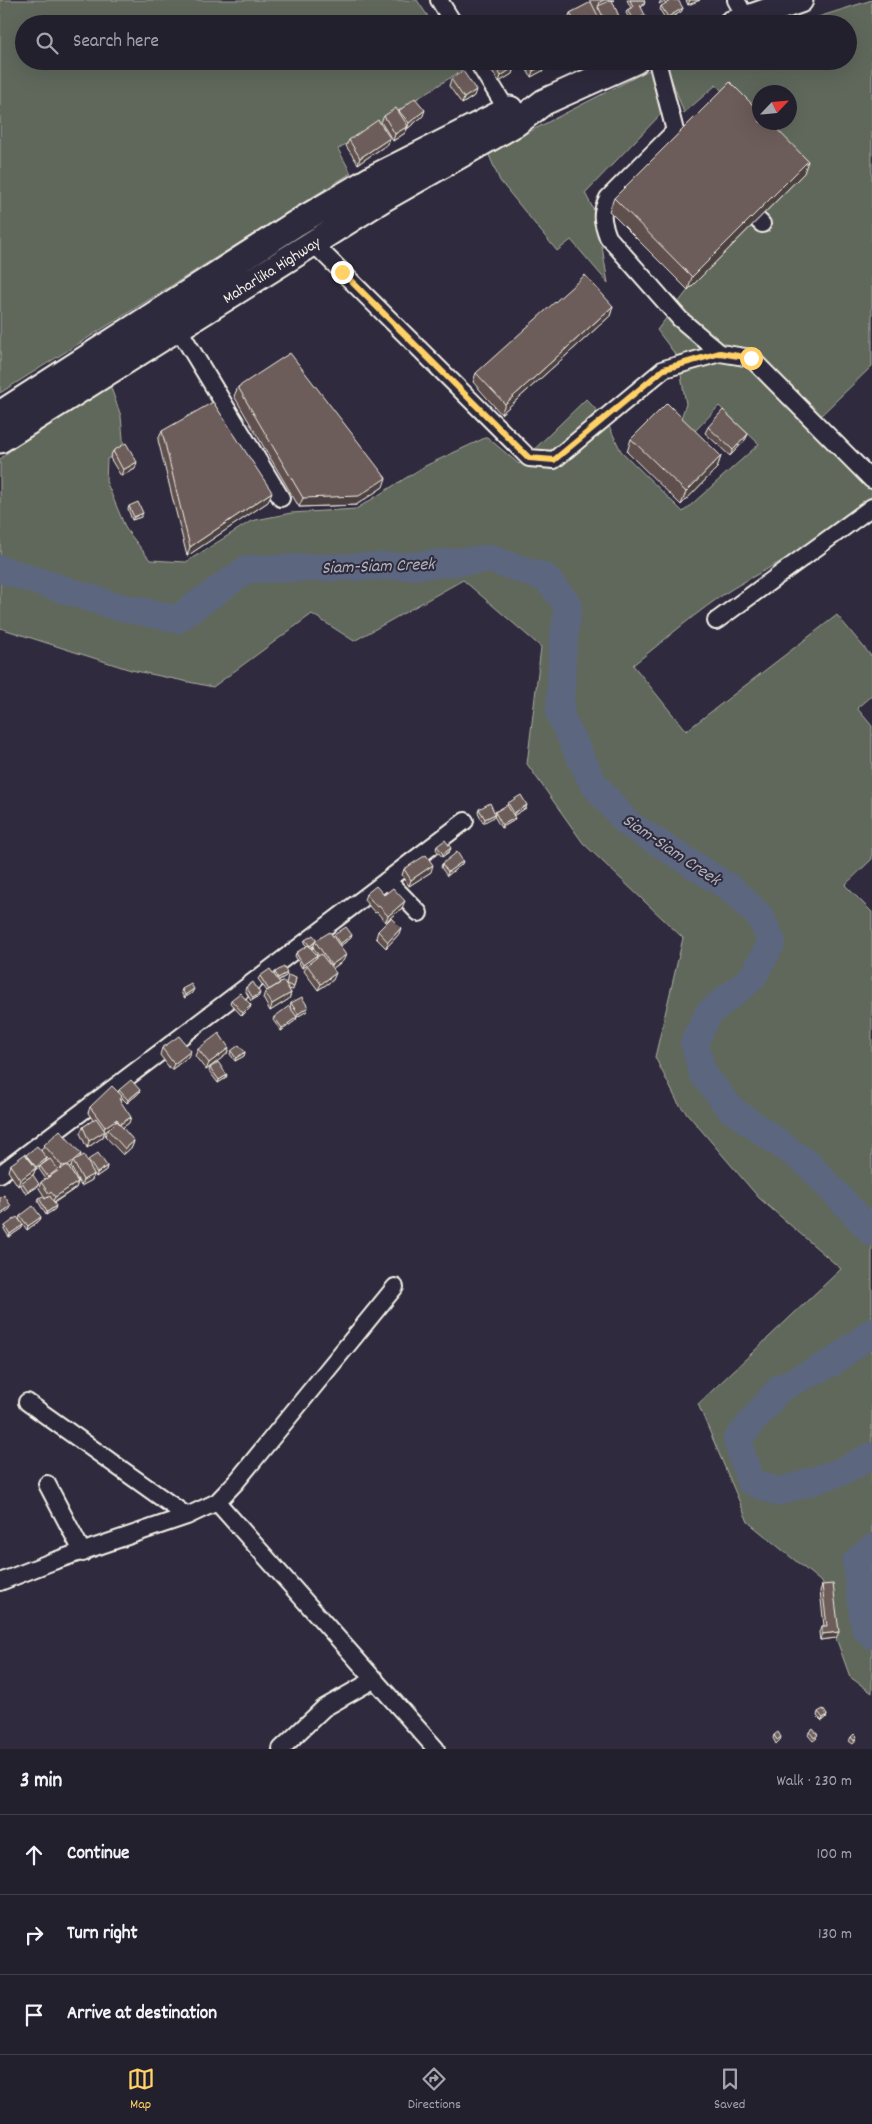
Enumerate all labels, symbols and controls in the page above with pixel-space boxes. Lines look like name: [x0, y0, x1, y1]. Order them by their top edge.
search box: [15, 15, 857, 70]
icon: search: [33, 29, 61, 57]
text: Search here: [73, 29, 159, 56]
north arrow: [752, 85, 797, 130]
street label: Maharlika Highway: [219, 231, 326, 311]
route end: [331, 261, 354, 284]
route start: [740, 347, 763, 370]
water label: Siam-Siam Creek: [321, 553, 437, 582]
water label: Siam-Siam Creek: [617, 809, 726, 894]
text: 3 min: [20, 1767, 62, 1797]
text: Walk · 230 m: [776, 1770, 852, 1793]
icon: ahead: [20, 1841, 48, 1869]
text: Continue: [67, 1841, 129, 1868]
text: 100 m: [816, 1843, 852, 1866]
icon: right: [20, 1921, 48, 1949]
text: Turn right: [67, 1921, 138, 1948]
text: 130 m: [818, 1923, 852, 1946]
icon: arrive: [20, 2001, 48, 2029]
text: Arrive at destination: [67, 2001, 217, 2028]
tab: Map: [127, 2065, 155, 2115]
tab: Directions: [408, 2065, 461, 2115]
tab: Saved: [714, 2065, 745, 2115]

